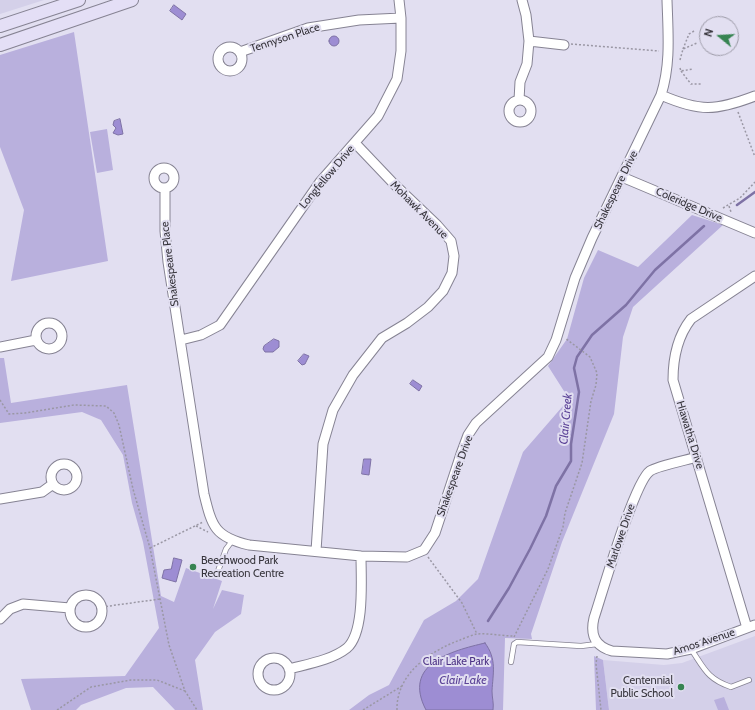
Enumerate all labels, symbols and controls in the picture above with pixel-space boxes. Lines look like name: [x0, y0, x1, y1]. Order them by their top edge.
north arrow: [699, 16, 739, 56]
street label: Tennyson Place: [249, 21, 321, 55]
text: N: [701, 27, 716, 38]
street label: Longfellow Drive: [297, 143, 357, 211]
street label: Shakespeare Drive: [591, 149, 641, 231]
street label: Mohawk Avenue: [387, 178, 451, 242]
street label: Coleridge Drive: [654, 185, 724, 225]
street label: Shakespeare Place: [158, 221, 182, 307]
water label: Clair Creek: [557, 393, 575, 445]
street label: Hiawatha Drive: [673, 399, 707, 471]
street label: Shakespeare Drive: [434, 434, 476, 518]
street label: Marlowe Drive: [604, 502, 638, 570]
place label: Beechwood Park Recreation Centre: [201, 554, 284, 580]
marker: Beechwood Park Recreation Centre: [188, 562, 198, 572]
street label: Amos Avenue: [671, 626, 737, 658]
park label: Clair Lake Park: [423, 655, 489, 669]
water label: Clair Lake: [439, 673, 487, 687]
place label: Centennial Public School: [610, 674, 673, 700]
marker: Centennial Public School: [676, 682, 686, 692]

